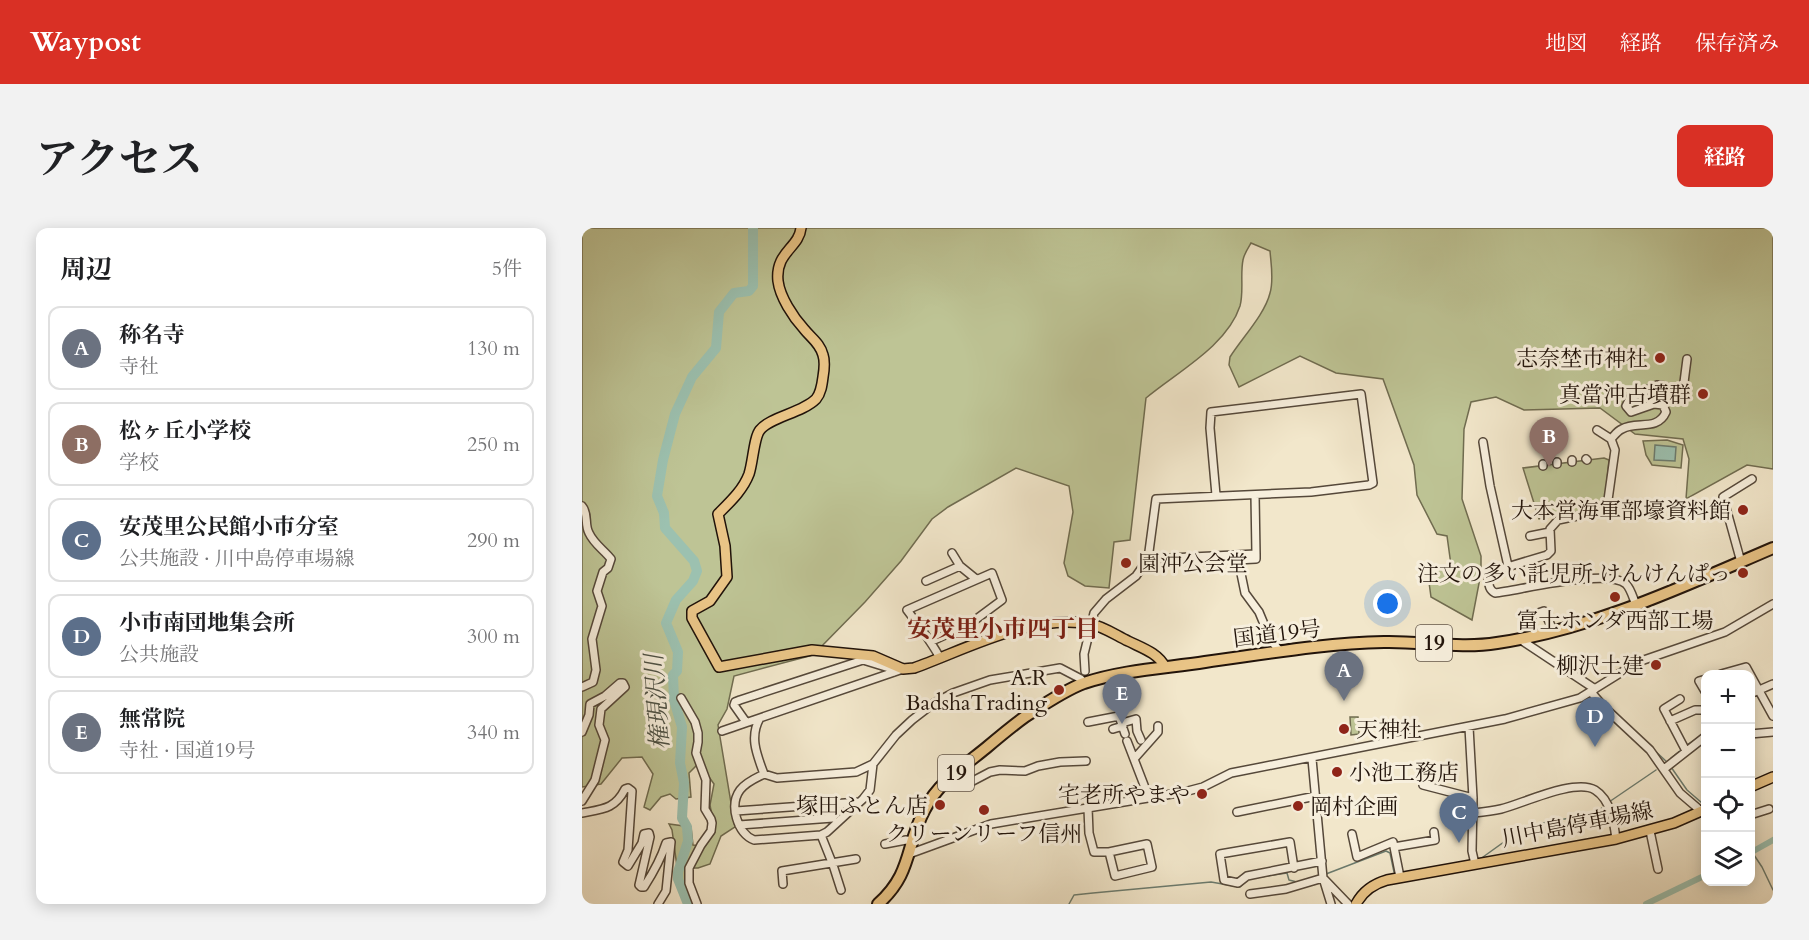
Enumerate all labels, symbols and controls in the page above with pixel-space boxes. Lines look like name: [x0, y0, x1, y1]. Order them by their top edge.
text: Waypost: [30, 23, 141, 61]
text: 地図: [1545, 29, 1587, 58]
text: 経路: [1620, 29, 1662, 58]
text: 保存済み: [1695, 29, 1779, 58]
button: 経路: [1677, 125, 1773, 187]
text: アクセス: [36, 131, 203, 188]
text: 周辺: [60, 252, 112, 287]
text: 5件: [492, 255, 522, 282]
text: 称名寺: [119, 320, 185, 350]
text: A: [74, 335, 89, 362]
text: 130 m: [467, 335, 520, 362]
place label: 志奈埜市神社: [1516, 344, 1648, 374]
marker: 志奈埜市神社: [1653, 351, 1667, 365]
text: 寺社: [119, 353, 159, 380]
place label: 真當沖古墳群: [1559, 380, 1691, 410]
marker: 真當沖古墳群: [1696, 387, 1710, 401]
text: 松ヶ丘小学校: [119, 416, 251, 446]
pin: B: [1530, 418, 1568, 467]
text: B: [74, 431, 89, 458]
text: 250 m: [467, 431, 520, 458]
text: 学校: [119, 449, 159, 476]
place label: 大本営海軍部壕資料館: [1511, 496, 1731, 526]
marker: 大本営海軍部壕資料館: [1736, 503, 1750, 517]
text: 安茂里公民館小市分室: [119, 512, 339, 542]
text: C: [74, 527, 89, 554]
text: 290 m: [467, 527, 520, 554]
text: 公共施設 · 川中島停車場線: [119, 545, 355, 572]
place label: 園沖公会堂: [1138, 549, 1248, 579]
marker: 園沖公会堂: [1119, 556, 1133, 570]
place label: 注文の多い託児所 けんけんぱっ: [1417, 559, 1731, 589]
marker: 注文の多い託児所 けんけんぱっ: [1736, 566, 1750, 580]
your location: [1373, 589, 1402, 618]
marker: 富士ホンダ西部工場: [1608, 590, 1622, 604]
place label: 富士ホンダ西部工場: [1516, 606, 1714, 636]
text: 小市南団地集会所: [119, 608, 295, 638]
district label: 安茂里小市四丁目: [907, 613, 1099, 646]
street label: 国道19号: [1231, 614, 1323, 654]
text: D: [73, 623, 90, 650]
text: 300 m: [467, 623, 520, 650]
road number: 19: [1416, 625, 1452, 661]
text: 公共施設: [119, 641, 199, 668]
water label: 権現沢川: [637, 650, 677, 751]
place label: 柳沢土建: [1556, 651, 1644, 681]
pin: A: [1324, 652, 1364, 701]
marker: 柳沢土建: [1649, 658, 1663, 672]
place label: A.R BadshaTrading: [905, 663, 1048, 718]
map controls: [1701, 670, 1755, 886]
button: +: [1701, 670, 1755, 724]
pin: E: [1102, 674, 1142, 724]
marker: A.R BadshaTrading: [1052, 683, 1066, 697]
pin: D: [1576, 698, 1614, 747]
text: 無常院: [119, 704, 185, 734]
place label: 天神社: [1356, 715, 1422, 745]
text: E: [75, 719, 88, 746]
text: 340 m: [467, 719, 520, 746]
marker: 天神社: [1337, 722, 1351, 736]
button: −: [1701, 724, 1755, 778]
text: 寺社 · 国道19号: [119, 737, 255, 764]
road number: 19: [938, 755, 974, 791]
place label: 小池工務店: [1349, 758, 1459, 788]
marker: 小池工務店: [1330, 765, 1344, 779]
button: locate: [1701, 778, 1755, 832]
place label: 宅老所やまや: [1058, 780, 1190, 810]
marker: 宅老所やまや: [1195, 787, 1209, 801]
place label: 塚田ふとん店: [796, 791, 928, 821]
place label: 岡村企画: [1310, 792, 1398, 822]
pin: C: [1440, 794, 1478, 843]
street label: 川中島停車場線: [1499, 796, 1656, 854]
marker: 塚田ふとん店: [933, 798, 947, 812]
marker: 岡村企画: [1291, 799, 1305, 813]
marker: クリーンリーフ信州: [977, 803, 991, 817]
place label: クリーンリーフ信州: [886, 819, 1082, 849]
button: layers: [1701, 832, 1755, 886]

